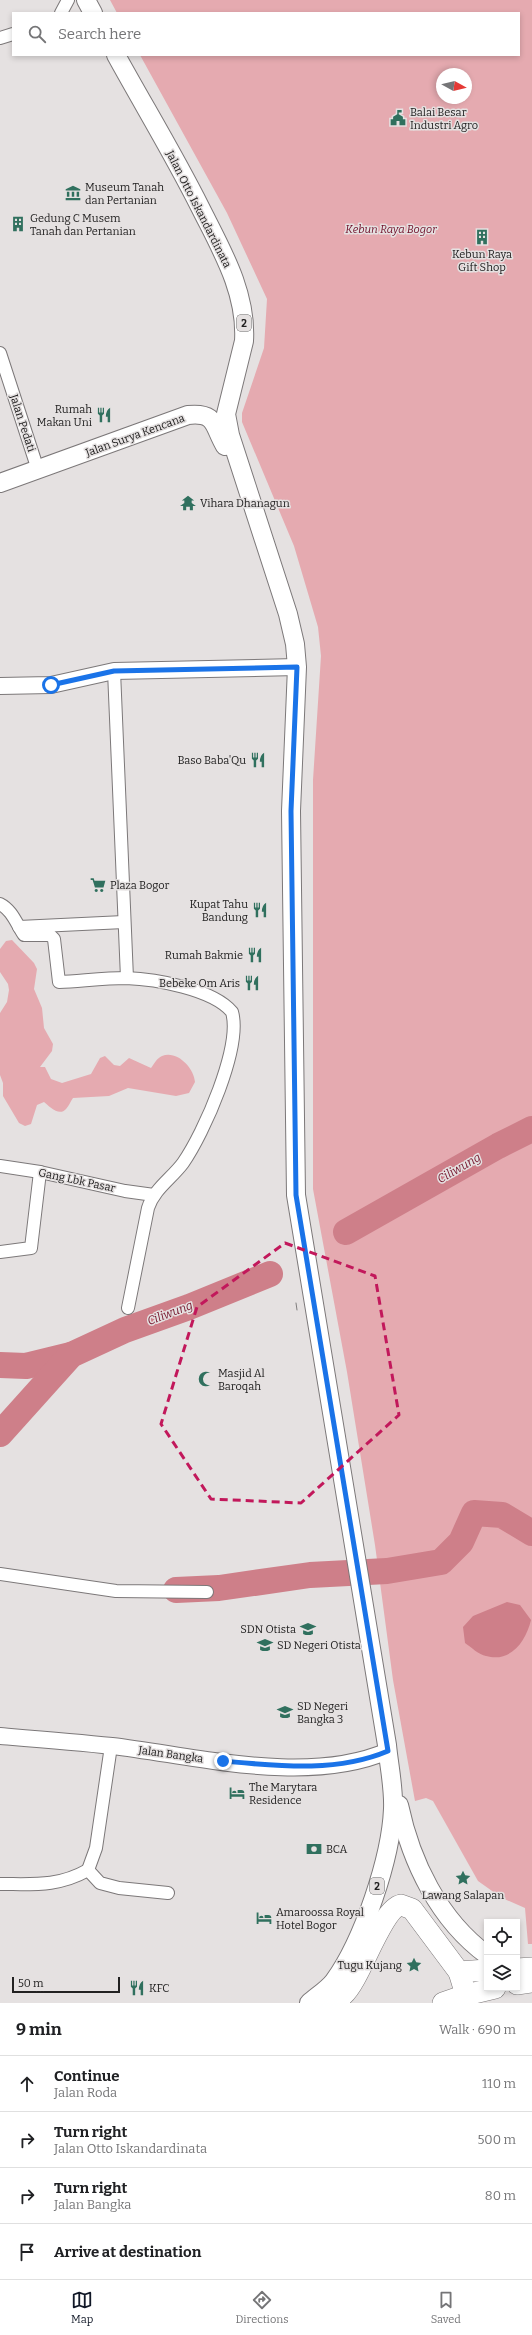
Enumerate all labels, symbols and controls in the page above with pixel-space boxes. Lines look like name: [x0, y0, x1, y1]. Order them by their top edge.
search box: [12, 12, 520, 56]
icon: search: [26, 23, 48, 45]
text: Search here: [58, 25, 141, 43]
north arrow: [436, 68, 472, 104]
place label: Balai Besar Industri Agro: [410, 106, 478, 132]
public building icon: Balai Besar Industri Agro: [389, 109, 407, 127]
street label: Jalan Otto Iskandardinata: [163, 148, 234, 270]
place label: Museum Tanah dan Pertanian: [85, 181, 164, 207]
museum icon: Museum Tanah dan Pertanian: [64, 184, 82, 202]
place label: Gedung C Musem Tanah dan Pertanian: [30, 212, 136, 238]
building icon: Gedung C Musem Tanah dan Pertanian: [9, 215, 27, 233]
park label: Kebun Raya Bogor: [345, 223, 437, 236]
building icon: Kebun Raya Gift Shop: [473, 228, 491, 246]
place label: Kebun Raya Gift Shop: [452, 248, 512, 274]
road number: 2: [237, 315, 251, 331]
street label: Jalan Pedati: [7, 392, 38, 454]
place label: Rumah Makan Uni: [37, 403, 93, 429]
restaurant icon: Rumah Makan Uni: [95, 406, 113, 424]
street label: Jalan Surya Kencana: [83, 412, 186, 460]
temple icon: Vihara Dhanagun: [179, 494, 197, 512]
place label: Vihara Dhanagun: [200, 497, 290, 510]
route start: [42, 676, 60, 694]
restaurant icon: Baso Baba'Qu: [249, 751, 267, 769]
place label: Baso Baba'Qu: [177, 754, 246, 767]
supermarket icon: Plaza Bogor: [89, 876, 107, 894]
place label: Plaza Bogor: [110, 879, 170, 892]
place label: Kupat Tahu Bandung: [189, 898, 248, 924]
restaurant icon: Kupat Tahu Bandung: [251, 901, 269, 919]
restaurant icon: Rumah Bakmie: [246, 946, 264, 964]
place label: Rumah Bakmie: [165, 949, 243, 962]
restaurant icon: Bebeke Om Aris: [243, 974, 261, 992]
place label: Bebeke Om Aris: [159, 977, 240, 990]
water label: Ciliwung: [435, 1150, 483, 1186]
street label: Gang Lbk Pasar: [37, 1166, 117, 1195]
water label: Ciliwung: [145, 1298, 195, 1328]
place label: Masjid Al Baroqah: [218, 1367, 265, 1393]
mosque icon: Masjid Al Baroqah: [197, 1370, 215, 1388]
school or university icon: SDN Otista: [299, 1620, 317, 1638]
place label: SDN Otista: [240, 1623, 296, 1636]
school or university icon: SD Negeri Otista: [256, 1636, 274, 1654]
place label: SD Negeri Otista: [277, 1639, 361, 1652]
place label: SD Negeri Bangka 3: [297, 1700, 349, 1726]
school or university icon: SD Negeri Bangka 3: [276, 1703, 294, 1721]
street label: Jalan Bangka: [137, 1743, 204, 1765]
route end: [214, 1752, 232, 1770]
place label: The Marytara Residence: [249, 1781, 317, 1807]
hotel icon: The Marytara Residence: [228, 1784, 246, 1802]
bank icon: BCA: [305, 1840, 323, 1858]
place label: BCA: [326, 1843, 348, 1856]
place icon: Lawang Salapan: [454, 1869, 472, 1887]
road number: 2: [370, 1878, 384, 1894]
place label: Lawang Salapan: [422, 1889, 504, 1902]
place label: Amaroossa Royal Hotel Bogor: [276, 1906, 364, 1932]
hotel icon: Amaroossa Royal Hotel Bogor: [255, 1909, 273, 1927]
map controls: [484, 1919, 520, 1991]
button: locate: [484, 1919, 520, 1955]
button: layers: [484, 1955, 520, 1991]
place icon: Tugu Kujang: [405, 1956, 423, 1974]
place label: Tugu Kujang: [337, 1959, 402, 1972]
scale bar: [12, 1975, 120, 1994]
text: 50 m: [18, 1977, 44, 1990]
restaurant icon: KFC: [128, 1979, 146, 1997]
place label: KFC: [149, 1982, 169, 1995]
text: 9 min: [16, 2019, 62, 2040]
text: Walk · 690 m: [439, 2022, 516, 2037]
text: Continue: [54, 2067, 120, 2085]
icon: ahead: [16, 2073, 38, 2095]
text: 110 m: [482, 2076, 516, 2091]
text: Jalan Roda: [54, 2085, 117, 2100]
text: Turn right: [54, 2123, 127, 2141]
icon: right: [16, 2129, 38, 2151]
text: 500 m: [477, 2132, 516, 2147]
text: Jalan Otto Iskandardinata: [54, 2141, 207, 2156]
text: Turn right: [54, 2179, 127, 2197]
icon: right: [16, 2185, 38, 2207]
text: 80 m: [485, 2188, 516, 2203]
text: Jalan Bangka: [54, 2197, 131, 2212]
icon: arrive: [16, 2241, 38, 2263]
text: Arrive at destination: [54, 2243, 201, 2261]
tab: Map: [71, 2289, 93, 2326]
tab: Directions: [236, 2289, 288, 2326]
tab: Saved: [431, 2289, 461, 2326]

